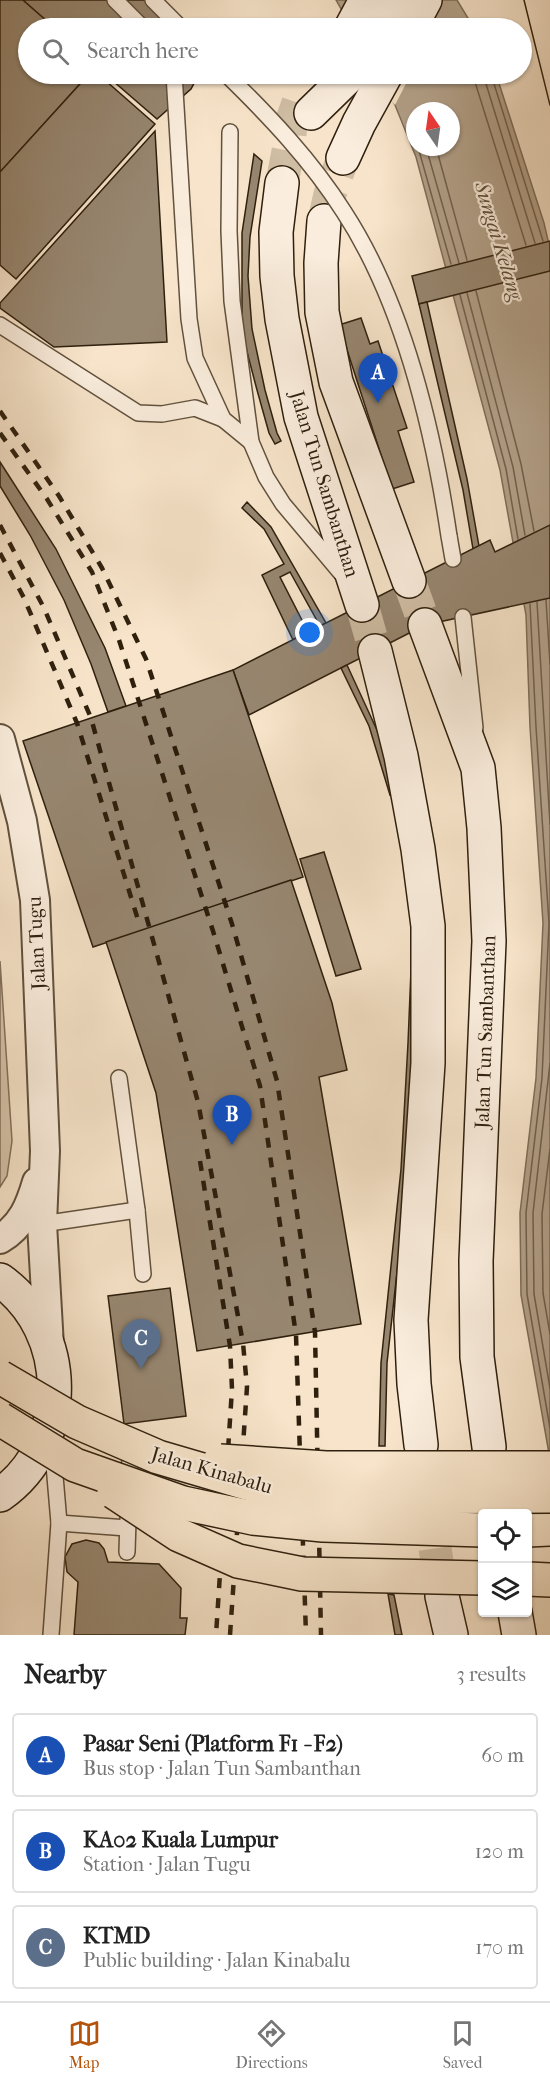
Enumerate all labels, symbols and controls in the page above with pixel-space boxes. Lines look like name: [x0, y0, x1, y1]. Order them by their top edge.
search box: [18, 18, 532, 84]
icon: search: [39, 35, 72, 68]
text: Search here: [87, 38, 199, 64]
north arrow: [406, 102, 460, 156]
water label: Sungai Kelang: [469, 178, 529, 304]
pin: A: [358, 354, 398, 403]
street label: Jalan Tun Sambanthan: [285, 386, 364, 581]
your location: [295, 618, 324, 647]
street label: Jalan Tugu: [23, 895, 51, 992]
street label: Jalan Tun Sambanthan: [471, 934, 500, 1131]
pin: B: [212, 1096, 252, 1145]
pin: C: [122, 1320, 160, 1369]
street label: Jalan Kinabalu: [147, 1442, 276, 1499]
map controls: [478, 1509, 532, 1617]
button: locate: [478, 1509, 532, 1563]
button: layers: [478, 1563, 532, 1617]
text: Nearby: [24, 1659, 106, 1690]
text: 3 results: [457, 1663, 526, 1686]
text: Pasar Seni (Platform F1 - F2): [83, 1731, 343, 1757]
text: A: [39, 1744, 52, 1767]
text: 60 m: [481, 1744, 524, 1767]
text: Bus stop · Jalan Tun Sambanthan: [83, 1757, 361, 1780]
text: KA02 Kuala Lumpur: [83, 1827, 278, 1853]
text: B: [39, 1840, 52, 1863]
text: 120 m: [475, 1840, 524, 1863]
text: Station · Jalan Tugu: [83, 1853, 251, 1876]
text: KTMD: [83, 1923, 150, 1949]
text: C: [39, 1936, 52, 1959]
text: 170 m: [475, 1936, 524, 1959]
text: Public building · Jalan Kinabalu: [83, 1949, 350, 1972]
tab: Map: [68, 2017, 101, 2072]
tab: Directions: [236, 2017, 308, 2072]
tab: Saved: [443, 2017, 482, 2072]

